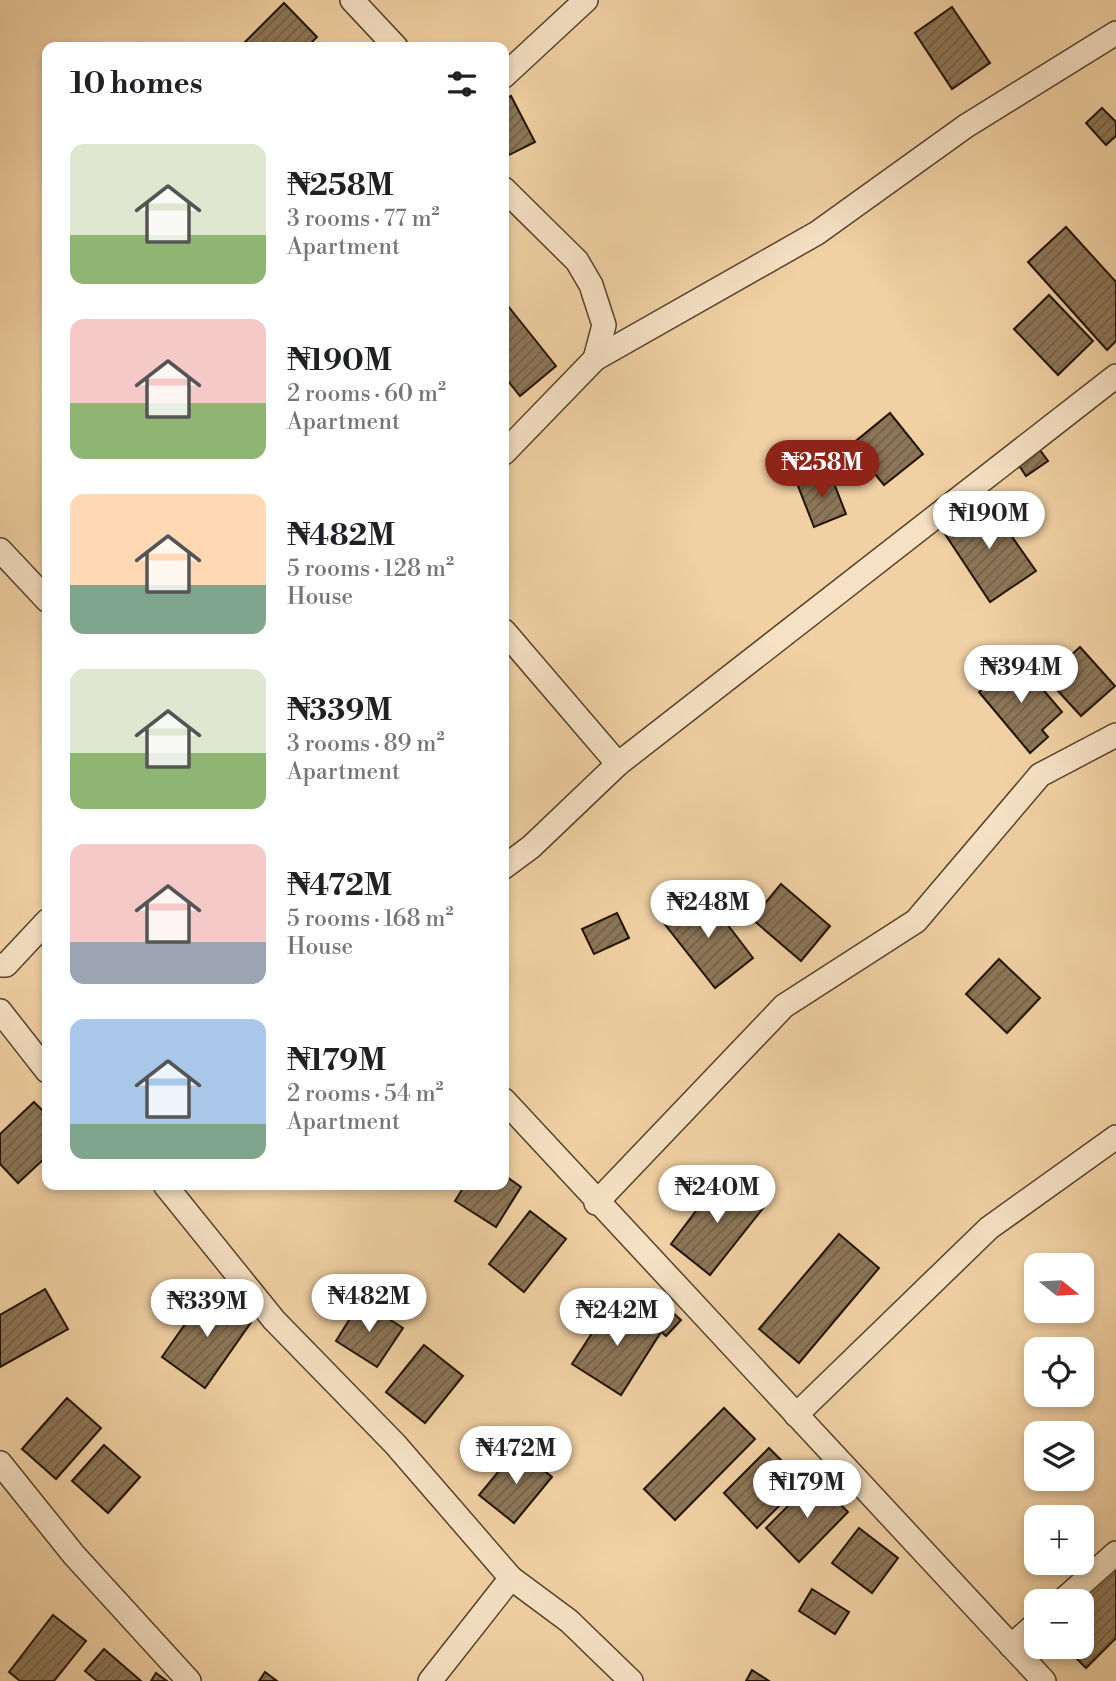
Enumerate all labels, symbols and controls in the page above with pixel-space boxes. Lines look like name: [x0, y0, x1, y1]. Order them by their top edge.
text: 10 homes: [70, 65, 203, 103]
icon: filters: [443, 65, 481, 103]
text: ₦258M: [287, 167, 394, 205]
icon: home: [126, 172, 210, 256]
text: 3 rooms · 77 m²: [287, 205, 440, 233]
text: Apartment: [287, 233, 400, 261]
text: ₦190M: [287, 342, 392, 380]
icon: home: [126, 347, 210, 431]
text: 2 rooms · 60 m²: [287, 380, 446, 408]
text: Apartment: [287, 408, 400, 436]
pin: ₦258M: [773, 440, 871, 500]
text: ₦258M: [781, 449, 863, 477]
pin: ₦190M: [940, 491, 1038, 551]
text: ₦190M: [949, 500, 1029, 528]
text: ₦482M: [287, 517, 395, 555]
icon: home: [126, 522, 210, 606]
text: 5 rooms · 128 m²: [287, 555, 454, 583]
text: House: [287, 583, 353, 611]
pin: ₦394M: [972, 646, 1070, 705]
text: ₦394M: [980, 654, 1062, 682]
text: ₦339M: [287, 692, 392, 730]
icon: home: [126, 697, 210, 781]
text: 3 rooms · 89 m²: [287, 730, 444, 758]
text: Apartment: [287, 758, 400, 786]
text: ₦472M: [287, 867, 392, 905]
icon: home: [126, 872, 210, 956]
pin: ₦248M: [659, 880, 757, 940]
text: ₦248M: [666, 889, 750, 917]
text: 5 rooms · 168 m²: [287, 905, 454, 933]
text: House: [287, 933, 353, 961]
text: ₦179M: [287, 1042, 386, 1080]
icon: home: [126, 1047, 210, 1131]
text: 2 rooms · 54 m²: [287, 1080, 444, 1108]
text: Apartment: [287, 1108, 400, 1136]
pin: ₦240M: [668, 1166, 766, 1225]
text: ₦240M: [674, 1174, 760, 1202]
north arrow: [1024, 1253, 1094, 1323]
map controls: [1024, 1253, 1094, 1659]
pin: ₦482M: [320, 1274, 418, 1334]
pin: ₦339M: [158, 1280, 256, 1339]
text: ₦482M: [328, 1283, 410, 1311]
text: ₦339M: [167, 1288, 247, 1316]
pin: ₦242M: [568, 1288, 666, 1348]
text: ₦242M: [576, 1297, 658, 1325]
button: locate: [1024, 1337, 1094, 1407]
button: layers: [1024, 1421, 1094, 1491]
pin: ₦472M: [467, 1426, 565, 1486]
text: ₦472M: [476, 1435, 556, 1463]
pin: ₦179M: [758, 1460, 856, 1520]
text: ₦179M: [769, 1469, 845, 1497]
button: +: [1024, 1505, 1094, 1575]
button: −: [1024, 1589, 1094, 1659]

